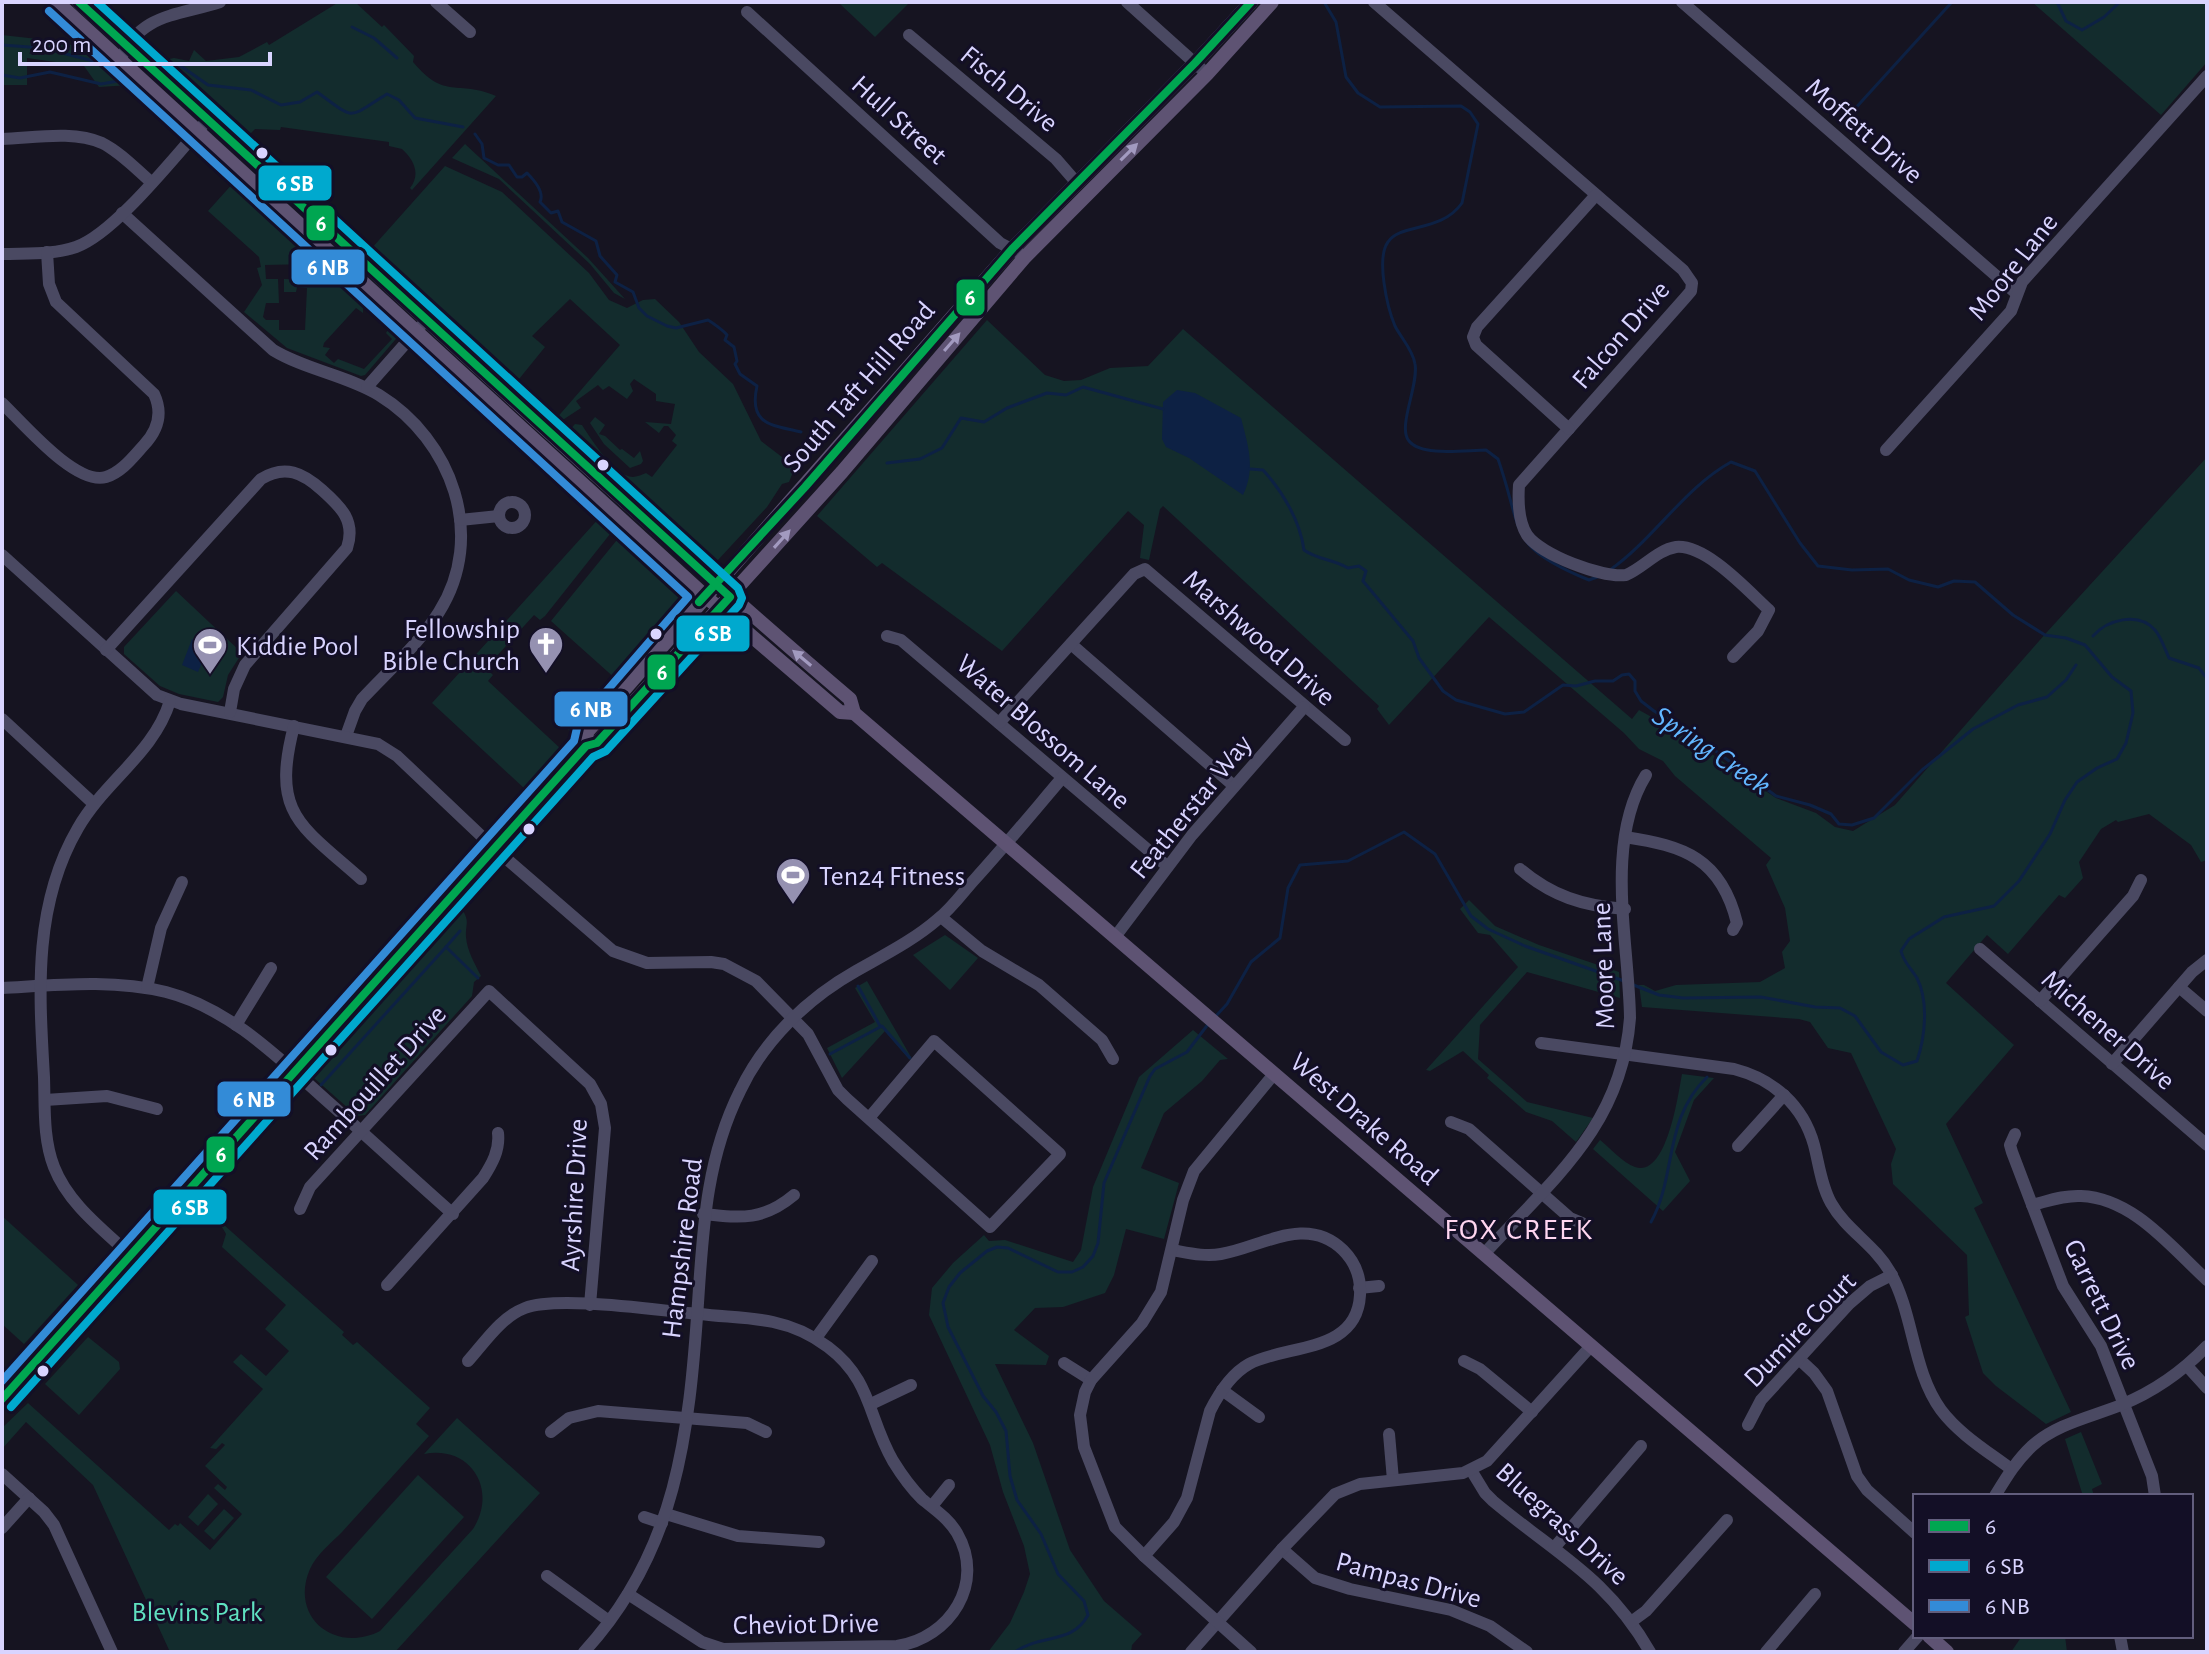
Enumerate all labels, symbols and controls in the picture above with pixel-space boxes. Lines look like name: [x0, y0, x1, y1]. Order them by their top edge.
scale bar: [20, 16, 270, 66]
text: 200 m: [32, 33, 91, 57]
street label: Fisch Drive: [955, 41, 1063, 138]
street label: Hull Street: [846, 71, 952, 170]
street label: Moffett Drive: [1800, 73, 1928, 190]
one-way arrow: [1119, 143, 1138, 162]
unlabelled marker: [254, 145, 270, 161]
line badge: 6 SB: [257, 164, 333, 202]
text: 6 SB: [276, 173, 314, 195]
line badge: 6: [305, 204, 336, 242]
street label: Moore Lane: [1963, 209, 2064, 326]
text: 6: [316, 213, 326, 235]
line badge: 6 NB: [290, 248, 366, 286]
text: 6 NB: [307, 257, 349, 279]
street label: Falcon Drive: [1567, 276, 1676, 395]
line badge: 6: [955, 278, 986, 317]
text: 6: [965, 287, 975, 309]
street label: South Taft Hill Road: [778, 297, 941, 478]
one-way arrow: [943, 332, 960, 352]
unlabelled marker: [595, 457, 611, 473]
one-way arrow: [773, 530, 791, 549]
street label: Marshwood Drive: [1177, 565, 1340, 712]
line badge: 6 SB: [675, 614, 751, 653]
place label: Fellowship Bible Church: [382, 616, 520, 676]
text: 6 SB: [694, 623, 732, 645]
church icon: Fellowship Bible Church: [527, 625, 565, 675]
sports icon: Kiddie Pool: [191, 626, 229, 676]
unlabelled marker: [648, 626, 664, 642]
place label: Kiddie Pool: [236, 633, 359, 661]
one-way arrow: [792, 650, 812, 667]
street label: Water Blossom Lane: [950, 650, 1135, 815]
line badge: 6: [646, 653, 677, 691]
text: 6: [657, 662, 667, 684]
line badge: 6 NB: [553, 690, 629, 728]
text: 6 NB: [570, 699, 612, 721]
water label: Spring Creek: [1647, 701, 1776, 801]
street label: Featherstar Way: [1125, 730, 1258, 884]
unlabelled marker: [521, 821, 537, 837]
sports icon: Ten24 Fitness: [774, 856, 812, 906]
place label: Ten24 Fitness: [819, 863, 965, 891]
street label: Moore Lane: [1588, 902, 1620, 1030]
street label: Michener Drive: [2036, 965, 2180, 1096]
street label: Rambouillet Drive: [299, 1000, 452, 1166]
unlabelled marker: [323, 1042, 339, 1058]
street label: West Drake Road: [1284, 1048, 1443, 1191]
line badge: 6 NB: [216, 1080, 292, 1118]
text: 6 NB: [233, 1089, 275, 1111]
street label: Ayrshire Drive: [557, 1118, 593, 1272]
line badge: 6: [205, 1135, 236, 1174]
text: 6: [216, 1144, 226, 1166]
street label: Hampshire Road: [658, 1156, 708, 1340]
line badge: 6 SB: [152, 1188, 228, 1226]
text: 6 SB: [171, 1197, 209, 1219]
district label: FOX CREEK: [1444, 1215, 1594, 1245]
street label: Garrett Drive: [2058, 1235, 2145, 1374]
street label: Dumire Court: [1739, 1268, 1862, 1393]
unlabelled marker: [35, 1363, 51, 1379]
street label: Bluegrass Drive: [1490, 1458, 1633, 1591]
legend: [1913, 1494, 2193, 1638]
text: 6: [1985, 1515, 1996, 1539]
street label: Pampas Drive: [1333, 1548, 1484, 1614]
text: 6 SB: [1985, 1555, 2024, 1579]
text: 6 NB: [1985, 1595, 2030, 1619]
park label: Blevins Park: [131, 1599, 263, 1627]
street label: Cheviot Drive: [733, 1610, 879, 1640]

